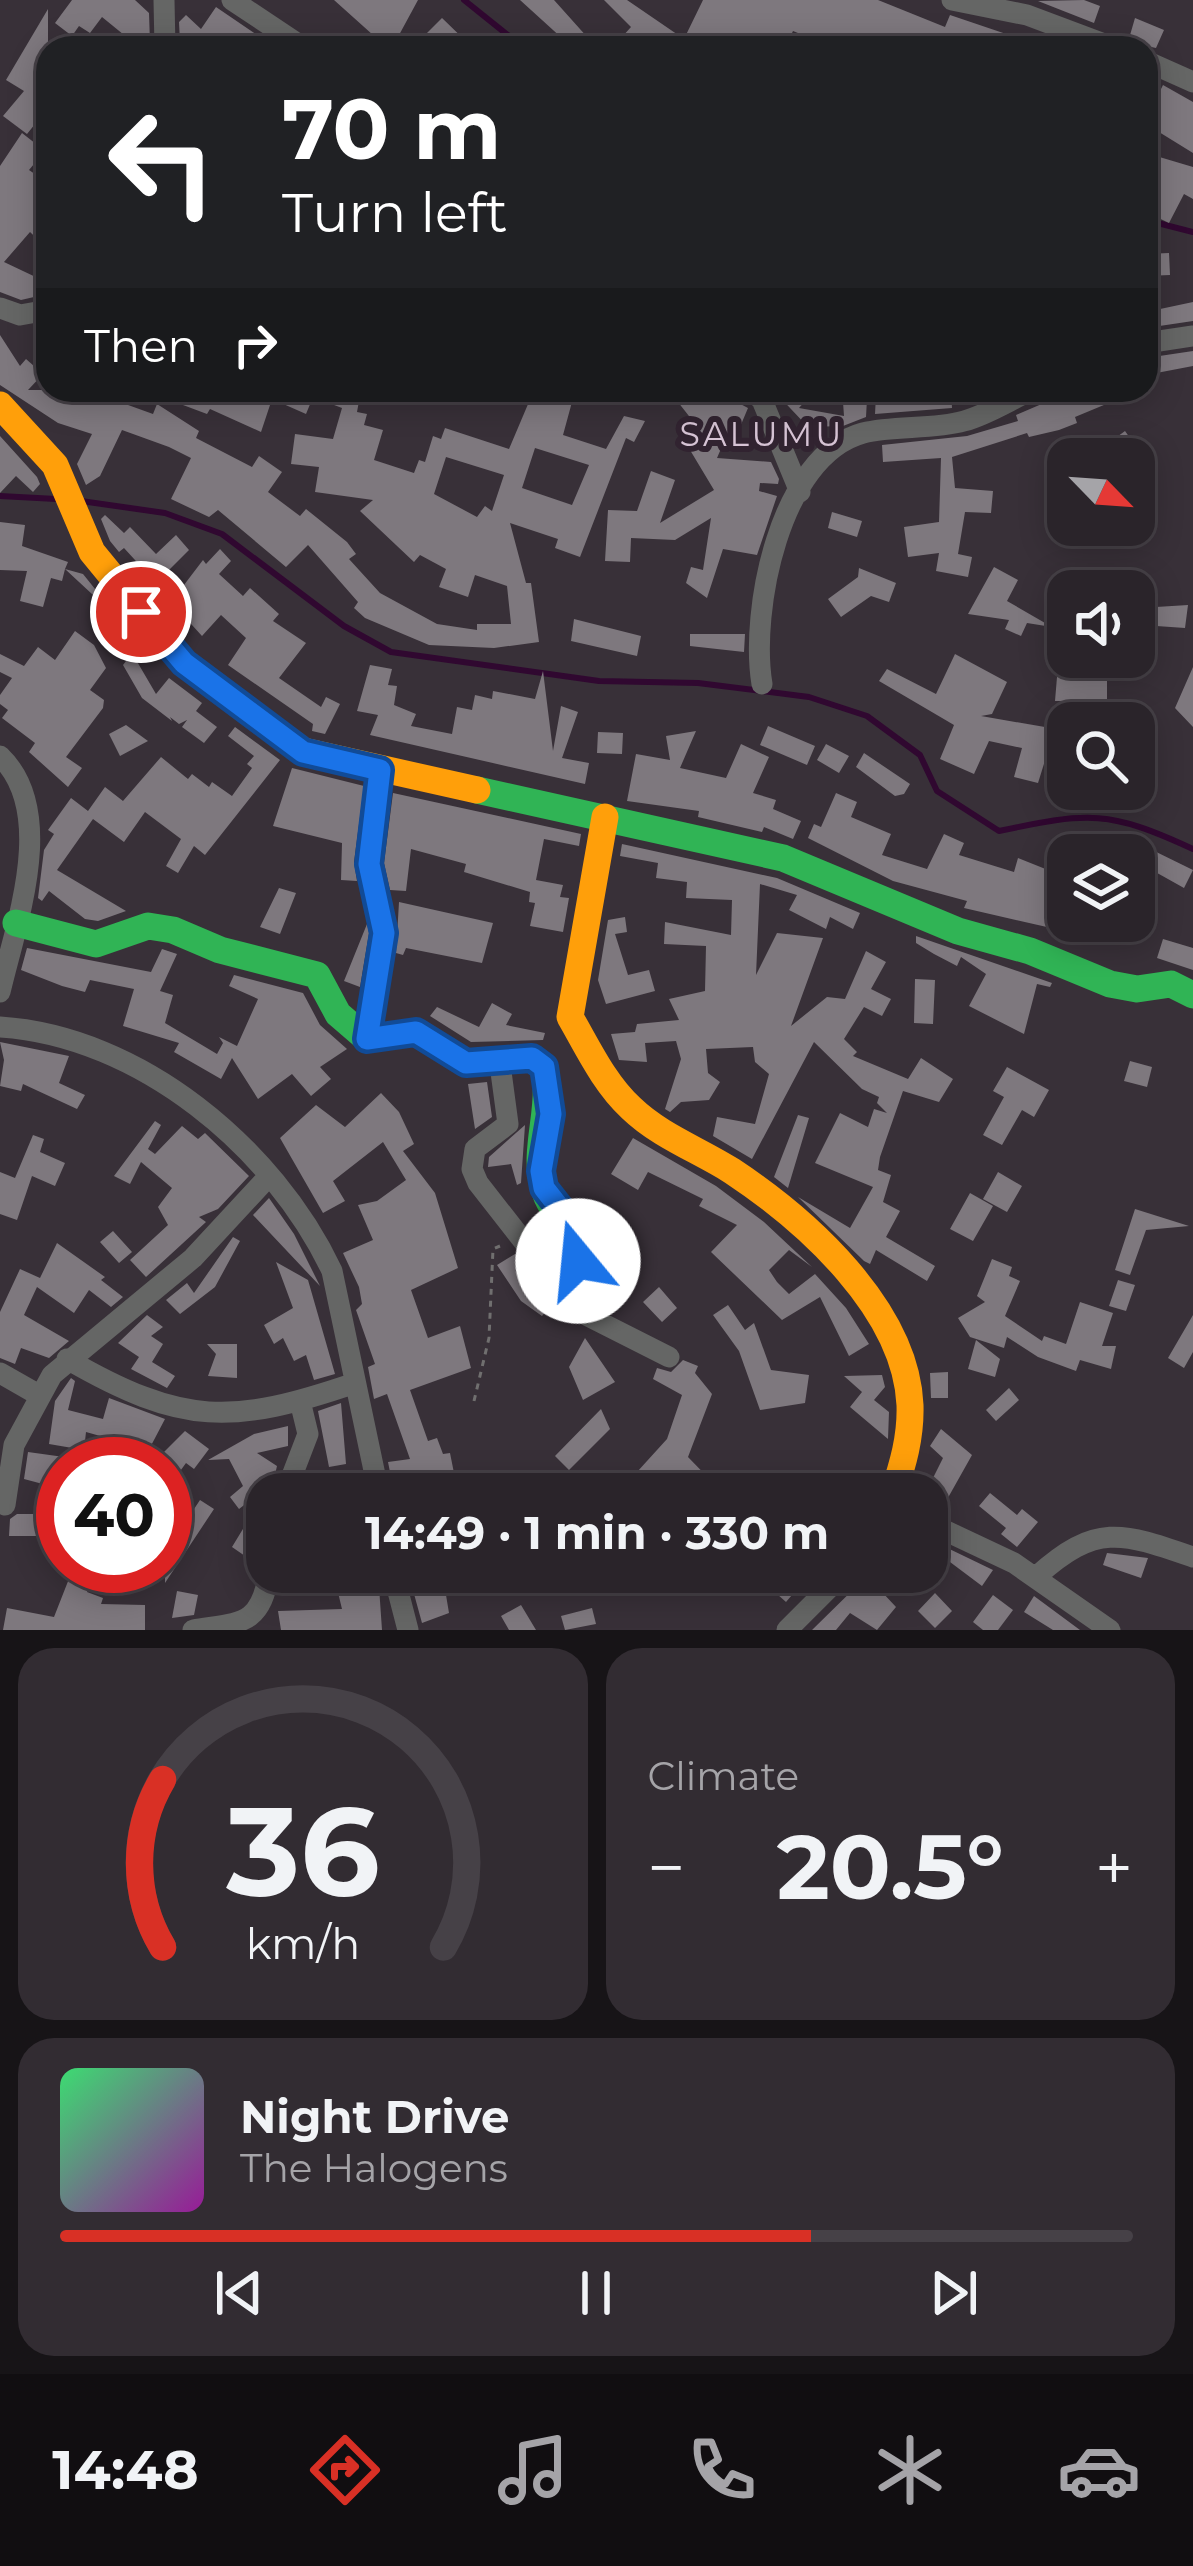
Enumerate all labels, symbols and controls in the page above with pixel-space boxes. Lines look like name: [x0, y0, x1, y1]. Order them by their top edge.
text: 70 m: [282, 78, 501, 180]
icon: left: [84, 84, 240, 240]
text: Turn left: [282, 180, 508, 246]
icon: right: [222, 312, 288, 378]
text: Then: [84, 318, 198, 373]
district label: SALUMU: [680, 414, 844, 454]
north arrow: [1047, 438, 1155, 546]
map controls: [1047, 438, 1155, 942]
pin: [90, 561, 192, 663]
button: sound: [1047, 570, 1155, 678]
icon: arrive: [108, 579, 174, 645]
button: search: [1047, 702, 1155, 810]
button: layers: [1047, 834, 1155, 942]
position arrow: [515, 1198, 641, 1324]
speed limit sign: 40: [36, 1437, 192, 1593]
text: 14:49 · 1 min · 330 m: [365, 1505, 829, 1560]
text: Climate: [648, 1752, 799, 1800]
text: 36: [225, 1775, 379, 1927]
text: 20.5°: [777, 1812, 1004, 1922]
text: −: [648, 1827, 685, 1908]
text: +: [1095, 1827, 1133, 1908]
text: km/h: [246, 1917, 360, 1970]
text: Night Drive: [240, 2089, 509, 2144]
text: The Halogens: [240, 2144, 508, 2192]
icon: previous: [206, 2260, 272, 2326]
icon: pause: [563, 2260, 629, 2326]
icon: next: [921, 2260, 987, 2326]
icon: directions: [303, 2428, 387, 2512]
icon: music: [491, 2428, 575, 2512]
icon: phone: [680, 2428, 764, 2512]
icon: climate: [868, 2428, 952, 2512]
icon: car: [1057, 2428, 1141, 2512]
text: 14:48: [52, 2437, 199, 2503]

